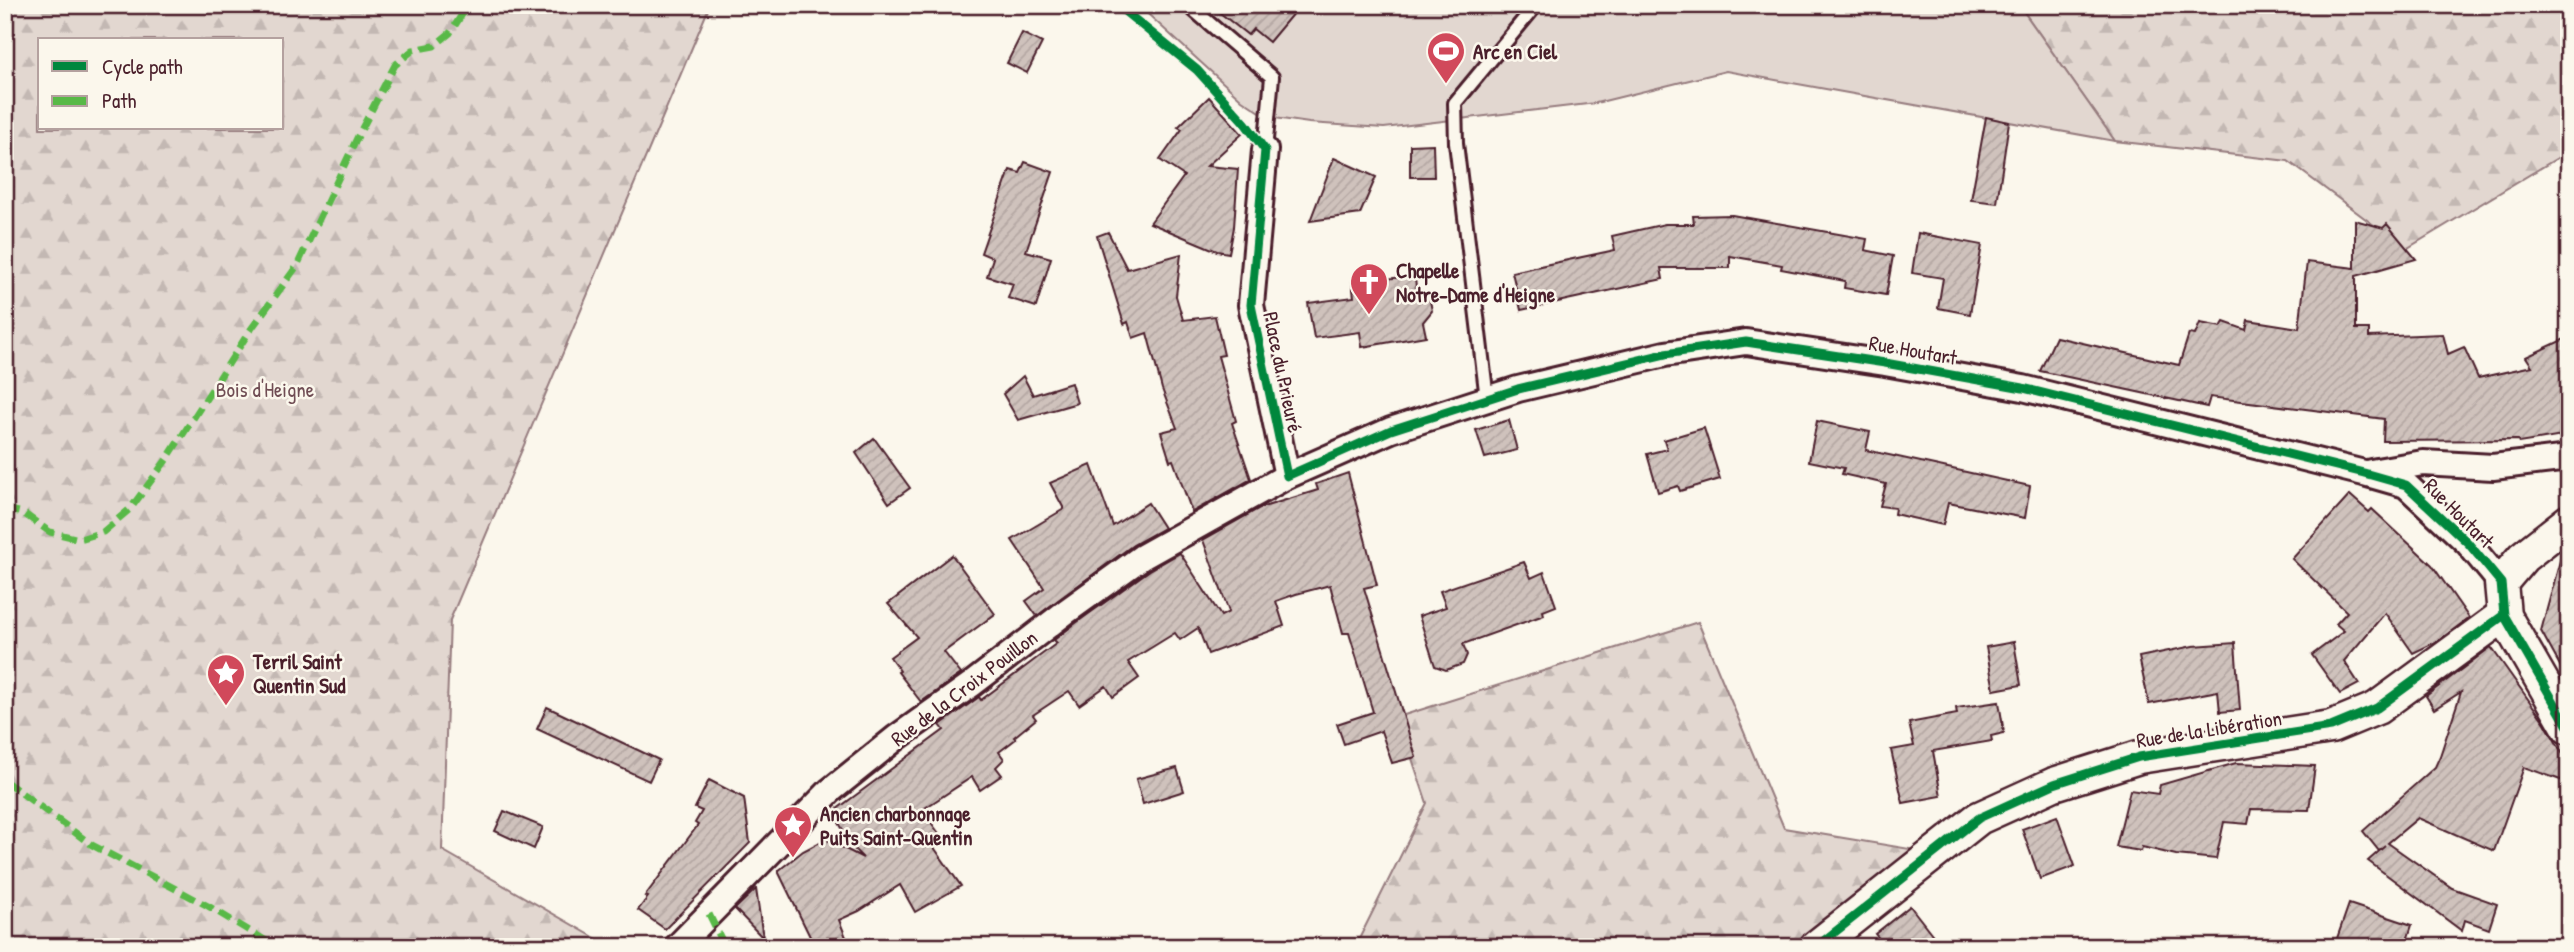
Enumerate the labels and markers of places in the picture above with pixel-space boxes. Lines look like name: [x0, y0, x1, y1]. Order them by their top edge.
sports icon: Arc en Ciel: [1425, 30, 1467, 85]
place label: Arc en Ciel: [1473, 37, 1558, 66]
place label: Chapelle Notre-Dame d'Heigne: [1396, 256, 1556, 310]
church icon: Chapelle Notre-Dame d'Heigne: [1348, 261, 1390, 316]
place label: Terril Saint Quentin Sud: [252, 647, 346, 700]
place icon: Terril Saint Quentin Sud: [205, 652, 247, 707]
place label: Ancien charbonnage Puits Saint-Quentin: [820, 799, 973, 852]
place icon: Ancien charbonnage Puits Saint-Quentin: [772, 804, 814, 859]

